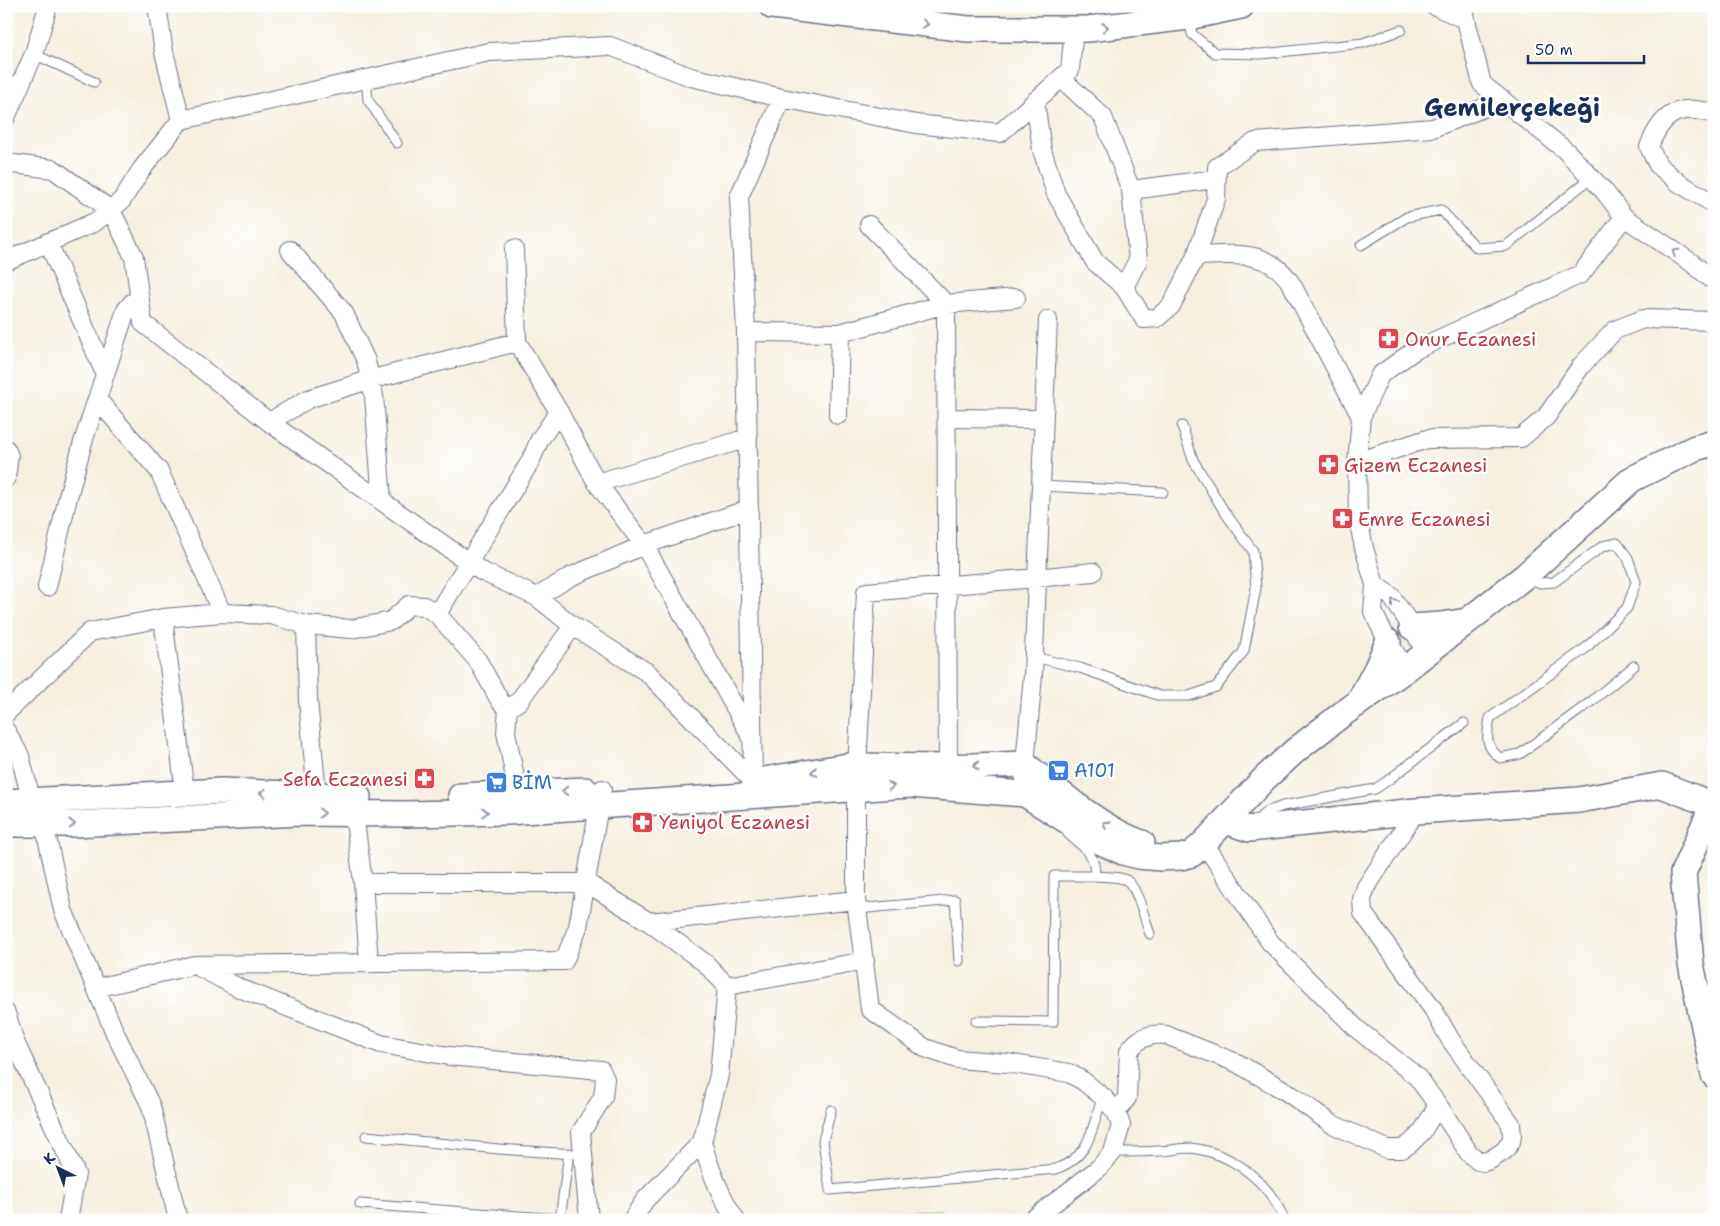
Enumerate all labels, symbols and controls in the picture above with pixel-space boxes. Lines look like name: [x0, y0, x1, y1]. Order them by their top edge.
one-way arrow: [922, 18, 930, 29]
one-way arrow: [1101, 22, 1109, 33]
scale bar: [1528, 32, 1644, 64]
text: 50 m: [1535, 40, 1573, 60]
district label: Gemilerçekeği: [1424, 92, 1600, 124]
one-way arrow: [1671, 249, 1681, 258]
pharmacy icon: Onur Eczanesi: [1377, 327, 1401, 351]
place label: Onur Eczanesi: [1405, 327, 1536, 352]
pharmacy icon: Gizem Eczanesi: [1316, 453, 1340, 477]
place label: Gizem Eczanesi: [1344, 453, 1487, 478]
pharmacy icon: Emre Eczanesi: [1330, 507, 1354, 531]
place label: Emre Eczanesi: [1358, 507, 1491, 532]
one-way arrow: [1392, 599, 1400, 608]
supermarket icon: A101: [1046, 758, 1070, 782]
place label: A101: [1074, 758, 1115, 783]
one-way arrow: [971, 761, 979, 771]
one-way arrow: [809, 766, 818, 776]
place label: Sefa Eczanesi: [283, 767, 408, 792]
pharmacy icon: Sefa Eczanesi: [412, 767, 436, 791]
supermarket icon: BİM: [484, 770, 508, 794]
place label: BİM: [512, 770, 552, 795]
one-way arrow: [888, 781, 896, 792]
one-way arrow: [560, 785, 568, 796]
one-way arrow: [258, 788, 266, 798]
one-way arrow: [481, 807, 489, 817]
one-way arrow: [318, 808, 326, 818]
pharmacy icon: Yeniyol Eczanesi: [631, 810, 655, 834]
place label: Yeniyol Eczanesi: [659, 810, 810, 835]
one-way arrow: [69, 818, 77, 829]
one-way arrow: [1102, 821, 1111, 830]
north arrow: [32, 1144, 82, 1194]
text: K: [40, 1148, 59, 1168]

